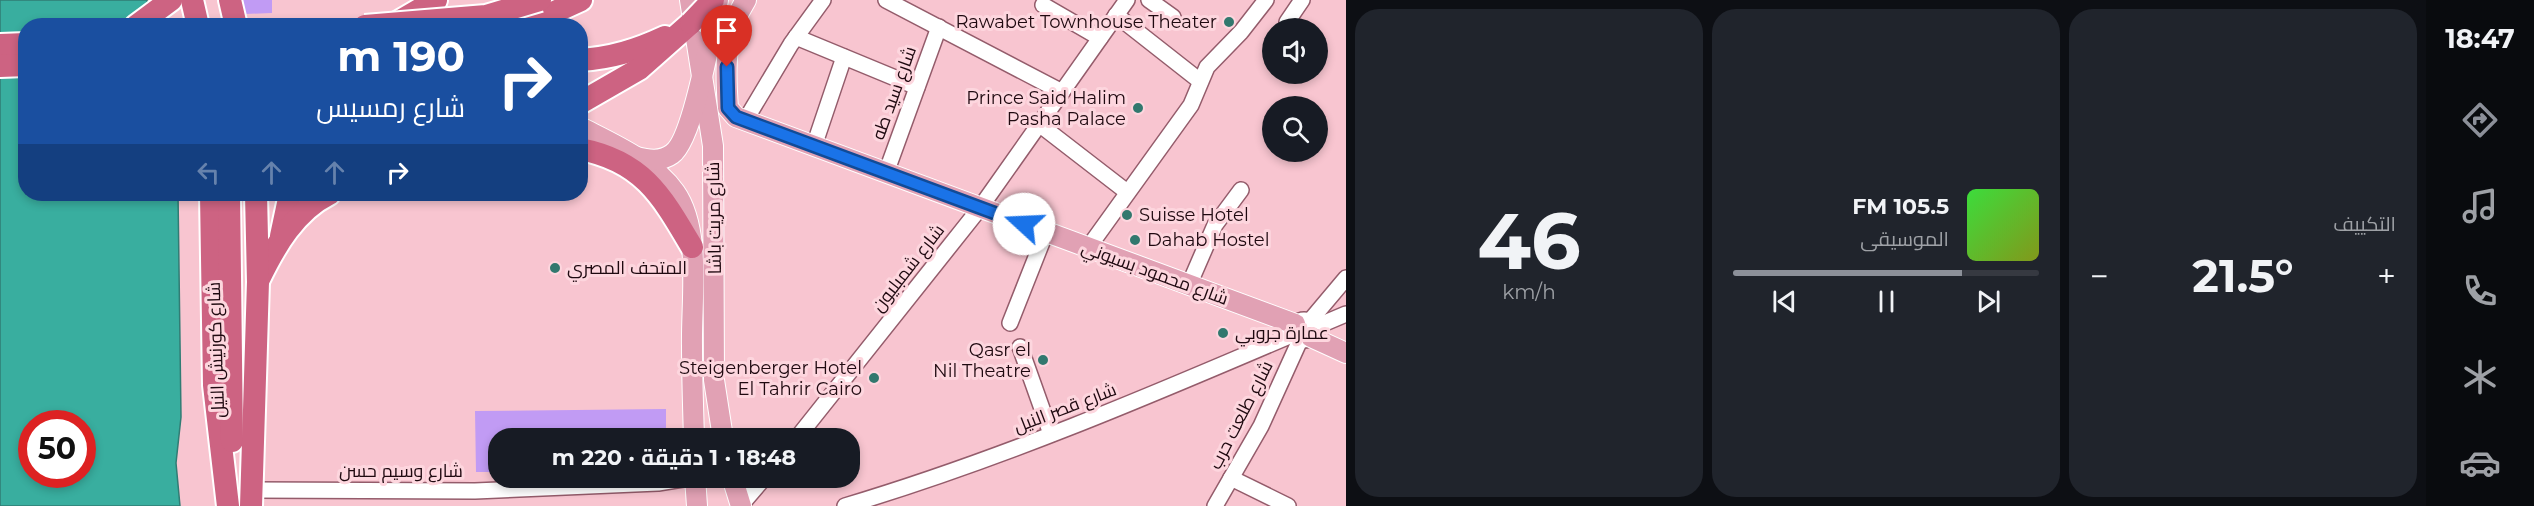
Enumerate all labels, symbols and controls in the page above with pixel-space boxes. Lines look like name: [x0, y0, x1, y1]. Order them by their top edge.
pin: [701, 5, 752, 67]
place label: Rawabet Townhouse Theater: [955, 11, 1217, 33]
icon: arrive: [710, 14, 743, 47]
marker: Rawabet Townhouse Theater: [1222, 15, 1236, 29]
map controls: [1262, 18, 1328, 162]
button: sound: [1262, 18, 1328, 84]
text: 18:47: [2445, 22, 2515, 55]
text: 190 m: [337, 30, 465, 82]
icon: right: [486, 42, 564, 120]
street label: شارع سيد طه: [867, 43, 922, 143]
place label: Prince Said Halim Pasha Palace: [966, 87, 1126, 130]
text: شارع رمسيس: [316, 91, 465, 124]
button: search: [1262, 96, 1328, 162]
icon: directions: [2459, 99, 2501, 141]
marker: Prince Said Halim Pasha Palace: [1131, 101, 1145, 115]
icon: left: [192, 156, 225, 189]
icon: ahead: [255, 156, 288, 189]
icon: ahead: [318, 156, 351, 189]
icon: right: [381, 156, 414, 189]
street label: شارع مريت باشا: [702, 162, 727, 274]
icon: music: [2459, 185, 2501, 227]
position arrow: [992, 192, 1056, 256]
text: 46: [1477, 193, 1581, 289]
text: 105.5 FM: [1852, 193, 1949, 220]
place label: Suisse Hotel: [1139, 204, 1249, 226]
marker: Suisse Hotel: [1120, 208, 1134, 222]
text: التكييف: [2333, 212, 2396, 236]
street label: شارع شمبليون: [867, 220, 950, 317]
text: الموسيقى: [1860, 227, 1949, 251]
place label: Dahab Hostel: [1147, 229, 1270, 251]
marker: Dahab Hostel: [1128, 233, 1142, 247]
street label: شارع محمود بسيوني: [1078, 236, 1231, 313]
text: 21.5°: [2192, 248, 2294, 303]
text: −: [2090, 256, 2109, 296]
text: +: [2377, 256, 2396, 296]
place label: المتحف المصري: [567, 257, 687, 282]
marker: المتحف المصري: [548, 261, 562, 275]
icon: phone: [2459, 270, 2501, 312]
text: km/h: [1502, 280, 1556, 304]
street label: شارع كورنيش النيل: [203, 282, 230, 418]
icon: previous: [1768, 285, 1801, 318]
icon: pause: [1870, 285, 1903, 318]
icon: next: [1972, 285, 2005, 318]
place label: عمارة جروبي: [1235, 322, 1329, 347]
marker: عمارة جروبي: [1216, 326, 1230, 340]
place label: Qasr el Nil Theatre: [933, 339, 1031, 382]
marker: Qasr el Nil Theatre: [1036, 353, 1050, 367]
icon: climate: [2459, 356, 2501, 398]
place label: Steigenberger Hotel El Tahrir Cairo: [679, 357, 862, 400]
street label: شارع طلعت حرب: [1204, 357, 1279, 473]
marker: Steigenberger Hotel El Tahrir Cairo: [867, 371, 881, 385]
street label: شارع قصر النيل: [1010, 378, 1120, 439]
speed limit sign: 50: [18, 410, 96, 488]
icon: car: [2459, 442, 2501, 484]
text: 18:48 · 1 دقيقة · 220 m: [552, 444, 796, 471]
street label: شارع وسيم حسن: [339, 460, 463, 483]

